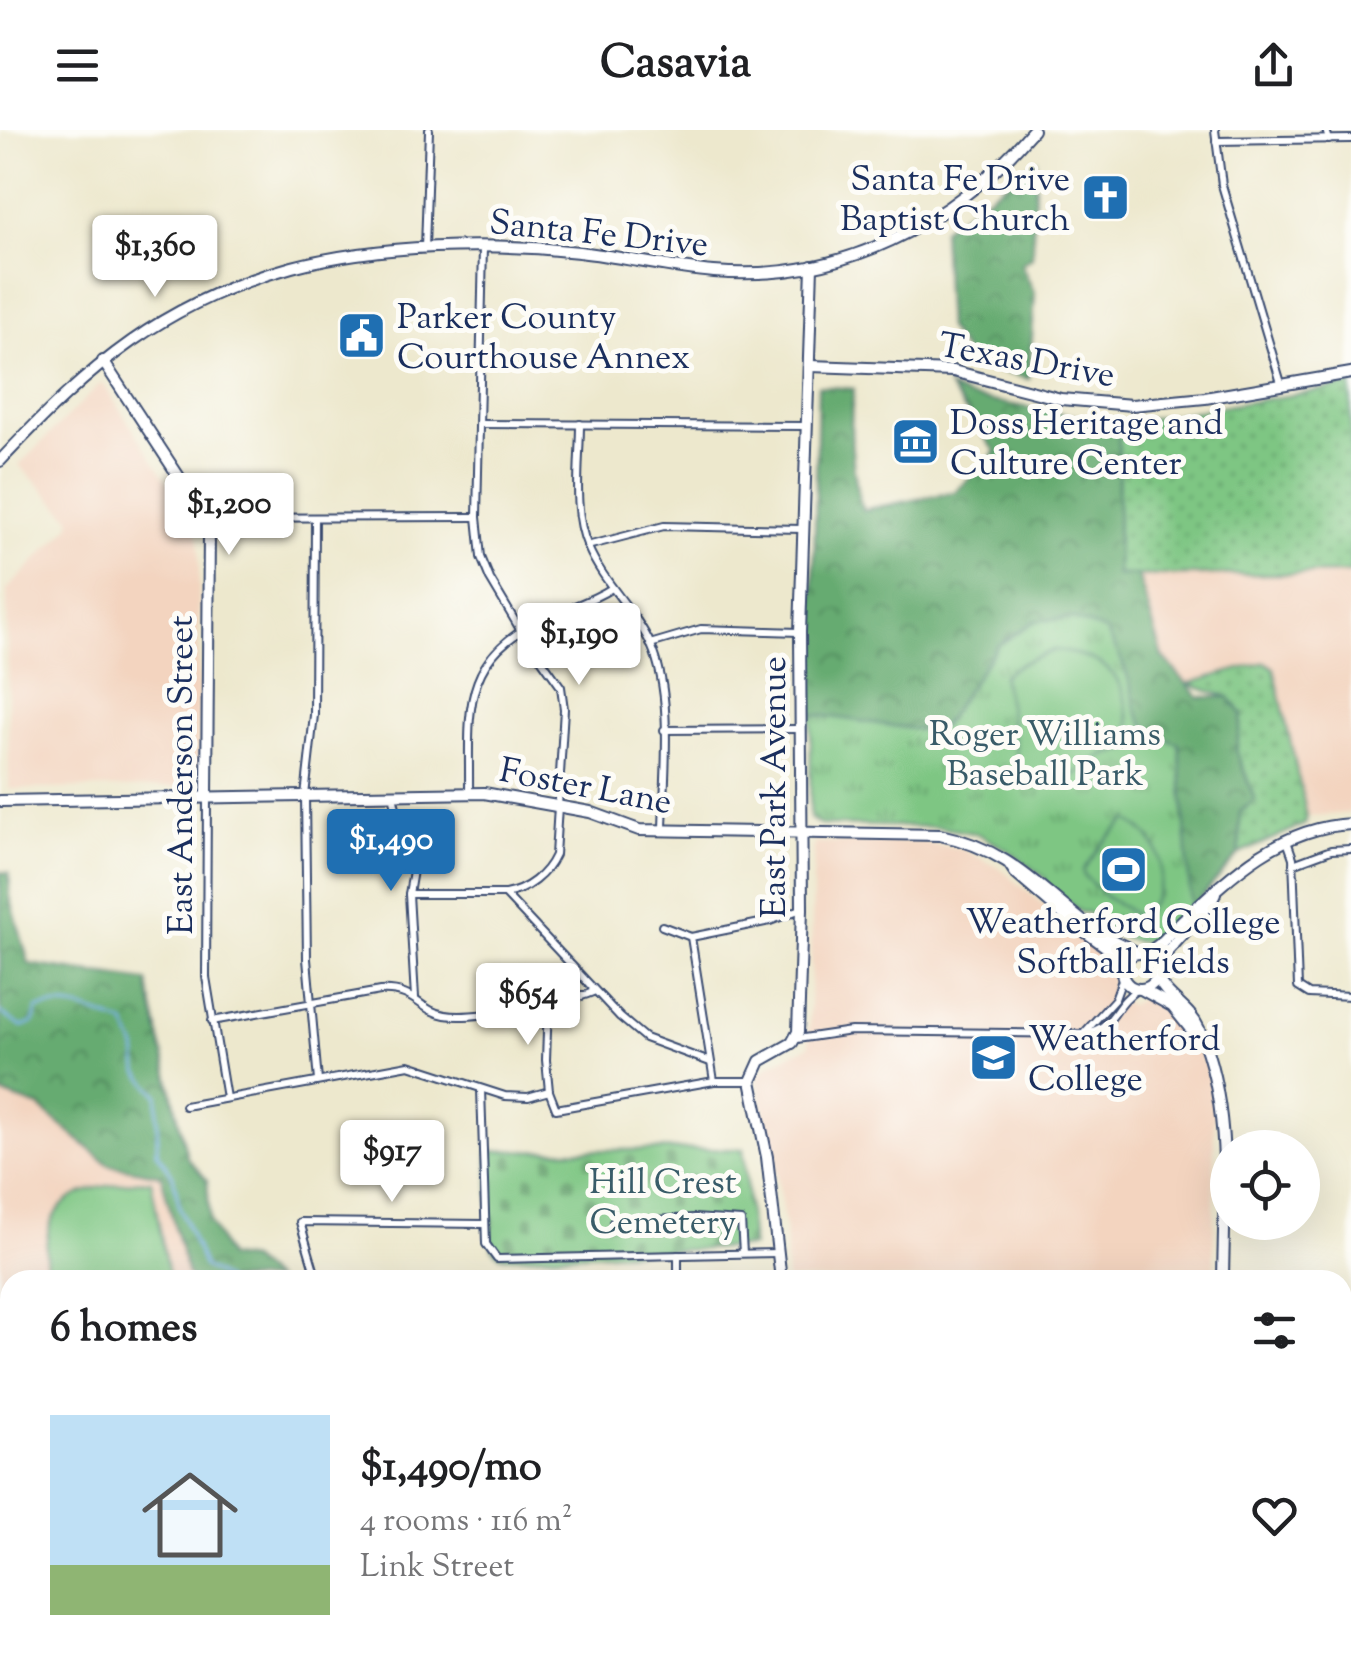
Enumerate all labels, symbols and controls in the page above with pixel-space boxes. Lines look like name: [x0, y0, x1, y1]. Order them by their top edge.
text: Casavia: [600, 33, 751, 98]
icon: menu: [50, 38, 105, 93]
icon: share: [1246, 38, 1301, 93]
place label: Santa Fe Drive Baptist Church: [840, 156, 1070, 247]
church icon: Santa Fe Drive Baptist Church: [1079, 172, 1131, 224]
street label: Santa Fe Drive: [487, 199, 711, 272]
pin: $1,360: [74, 215, 236, 300]
text: $1,360: [114, 224, 196, 270]
place label: Parker County Courthouse Annex: [397, 294, 690, 385]
public building icon: Parker County Courthouse Annex: [336, 310, 388, 362]
street label: Texas Drive: [934, 322, 1119, 403]
place label: Doss Heritage and Culture Center: [950, 400, 1223, 491]
museum icon: Doss Heritage and Culture Center: [889, 416, 941, 468]
pin: $1,200: [148, 473, 310, 558]
text: $1,200: [187, 482, 271, 528]
pin: $1,190: [498, 603, 660, 688]
text: $1,190: [540, 612, 618, 658]
street label: East Anderson Street: [158, 615, 209, 935]
street label: East Park Avenue: [751, 656, 802, 918]
park label: Roger Williams Baseball Park: [929, 711, 1161, 802]
street label: Foster Lane: [495, 747, 676, 830]
pin: $1,490: [310, 809, 472, 894]
text: $1,490: [349, 818, 433, 864]
sports icon: Weatherford College Softball Fields: [1097, 843, 1149, 895]
place label: Weatherford College Softball Fields: [966, 899, 1280, 990]
pin: $654: [469, 963, 587, 1048]
text: $654: [498, 972, 558, 1018]
place label: Weatherford College: [1028, 1016, 1221, 1107]
school or university icon: Weatherford College: [967, 1032, 1019, 1084]
pin: $917: [333, 1120, 451, 1205]
text: $917: [362, 1129, 422, 1175]
map controls: [1210, 1130, 1320, 1240]
button: locate: [1210, 1130, 1320, 1240]
park label: Hill Crest Cemetery: [589, 1159, 737, 1250]
text: 6 homes: [50, 1300, 197, 1360]
icon: filters: [1247, 1303, 1302, 1358]
text: $1,490/mo: [360, 1439, 542, 1499]
icon: home: [130, 1455, 250, 1575]
icon: heart: [1247, 1488, 1302, 1543]
text: 4 rooms · 116 m²: [360, 1499, 572, 1545]
text: Link Street: [360, 1545, 514, 1591]

